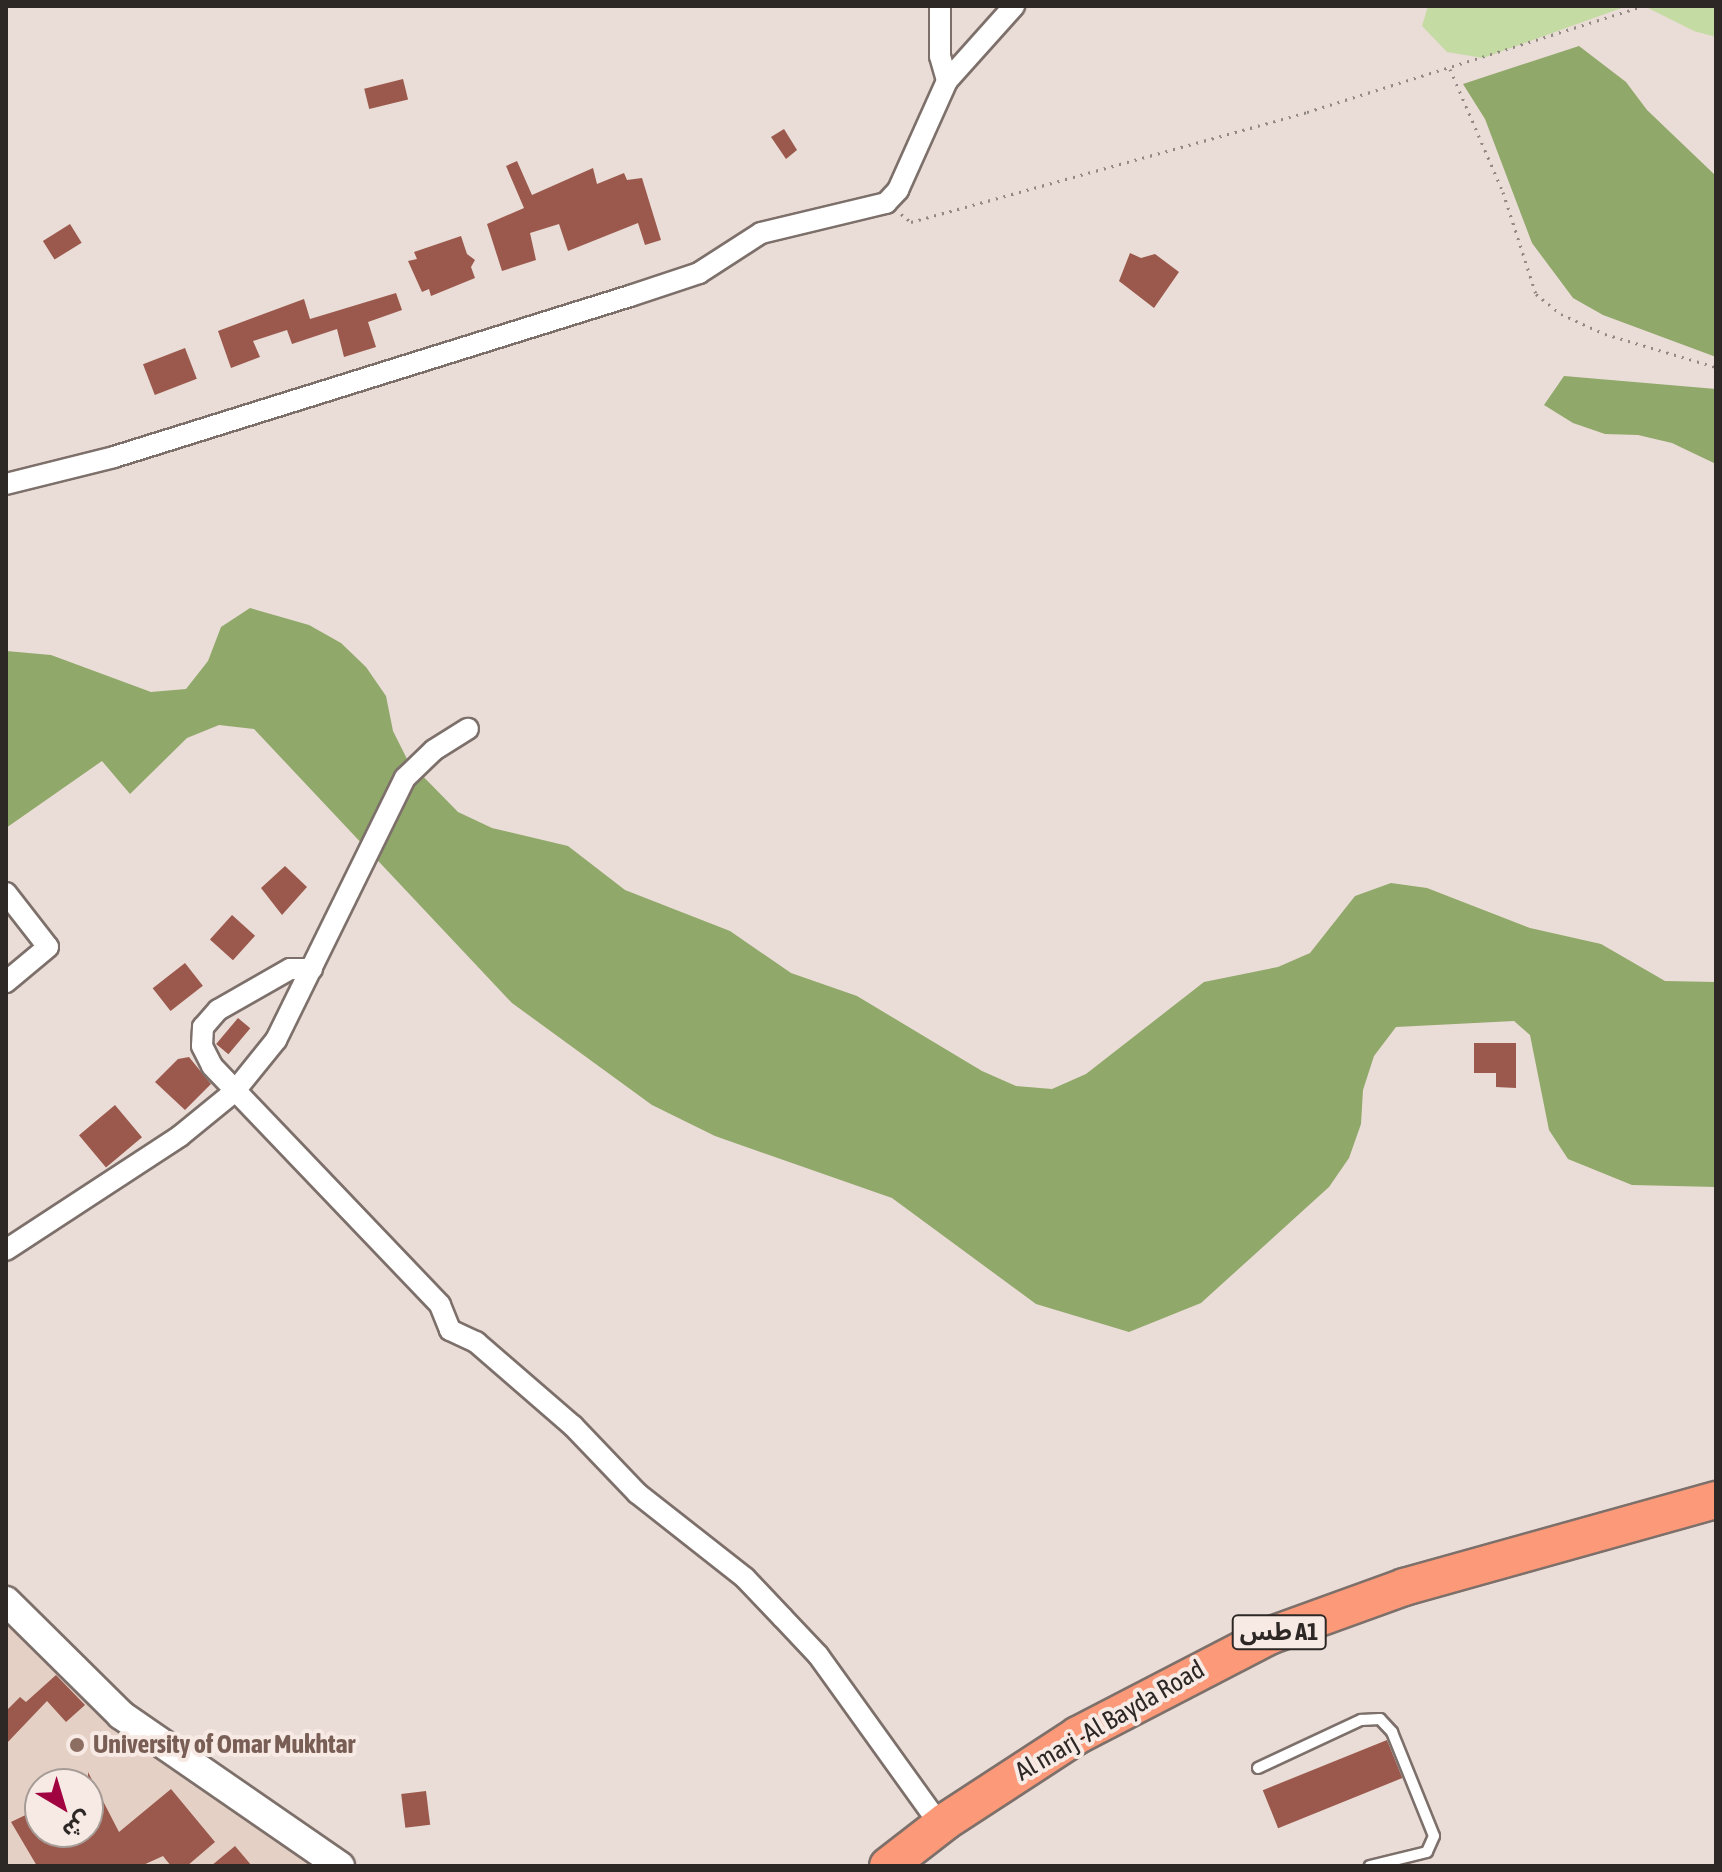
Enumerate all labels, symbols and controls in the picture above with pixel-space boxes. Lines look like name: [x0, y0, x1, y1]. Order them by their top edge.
road number: طس A1: [1231, 1612, 1327, 1652]
street label: Al marj -Al Bayda Road: [1010, 1654, 1210, 1788]
place label: University of Omar Mukhtar: [93, 1729, 355, 1761]
marker: University of Omar Mukhtar: [68, 1736, 86, 1754]
north arrow: [24, 1768, 104, 1848]
text: ش: [58, 1806, 97, 1845]

